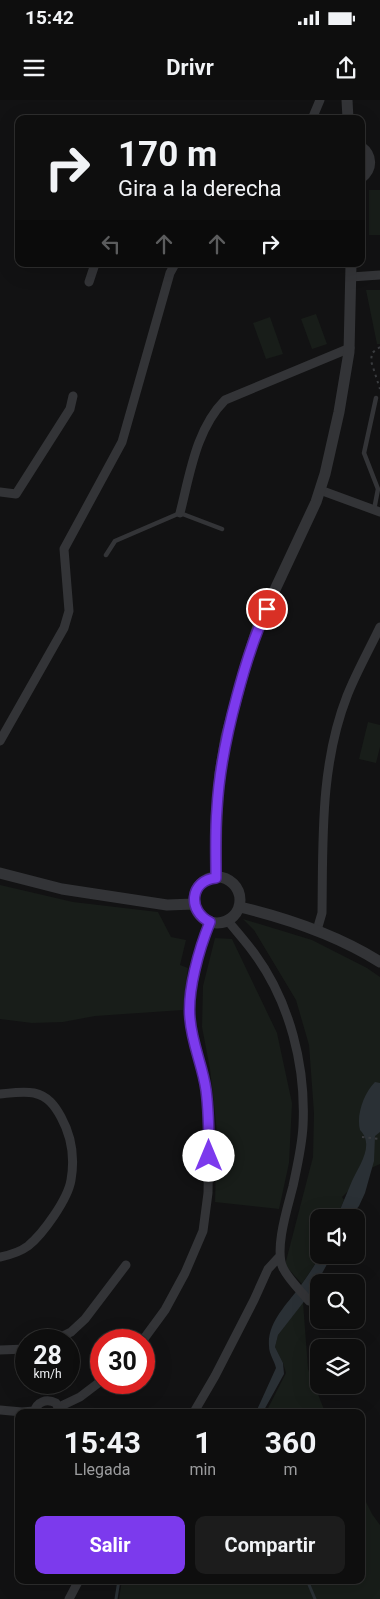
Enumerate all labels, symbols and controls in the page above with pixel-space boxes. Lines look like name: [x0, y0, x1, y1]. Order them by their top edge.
text: 15:42: [25, 6, 74, 29]
icon: menu: [20, 54, 48, 82]
icon: share: [332, 54, 360, 82]
text: Drivr: [166, 55, 214, 80]
text: 170 m: [118, 134, 217, 175]
icon: right: [35, 135, 100, 200]
text: Gira a la derecha: [118, 176, 282, 201]
icon: left: [97, 230, 125, 258]
icon: ahead: [150, 230, 178, 258]
icon: ahead: [203, 230, 231, 258]
icon: right: [256, 230, 284, 258]
pin: [246, 588, 288, 630]
icon: arrive: [253, 595, 281, 623]
position arrow: [182, 1129, 234, 1181]
map controls: [310, 1209, 365, 1394]
button: sound: [310, 1209, 365, 1264]
button: search: [310, 1274, 365, 1329]
speed limit sign: 30: [90, 1329, 155, 1394]
button: layers: [310, 1339, 365, 1394]
text: 28: [33, 1341, 62, 1370]
text: km/h: [33, 1367, 62, 1381]
text: 15:43: [64, 1425, 141, 1460]
text: 1: [194, 1425, 211, 1460]
text: 360: [265, 1425, 316, 1460]
text: Llegada: [74, 1460, 130, 1479]
text: min: [189, 1460, 216, 1479]
text: m: [284, 1460, 298, 1479]
button: Salir: [35, 1516, 185, 1574]
button: Compartir: [195, 1516, 345, 1574]

